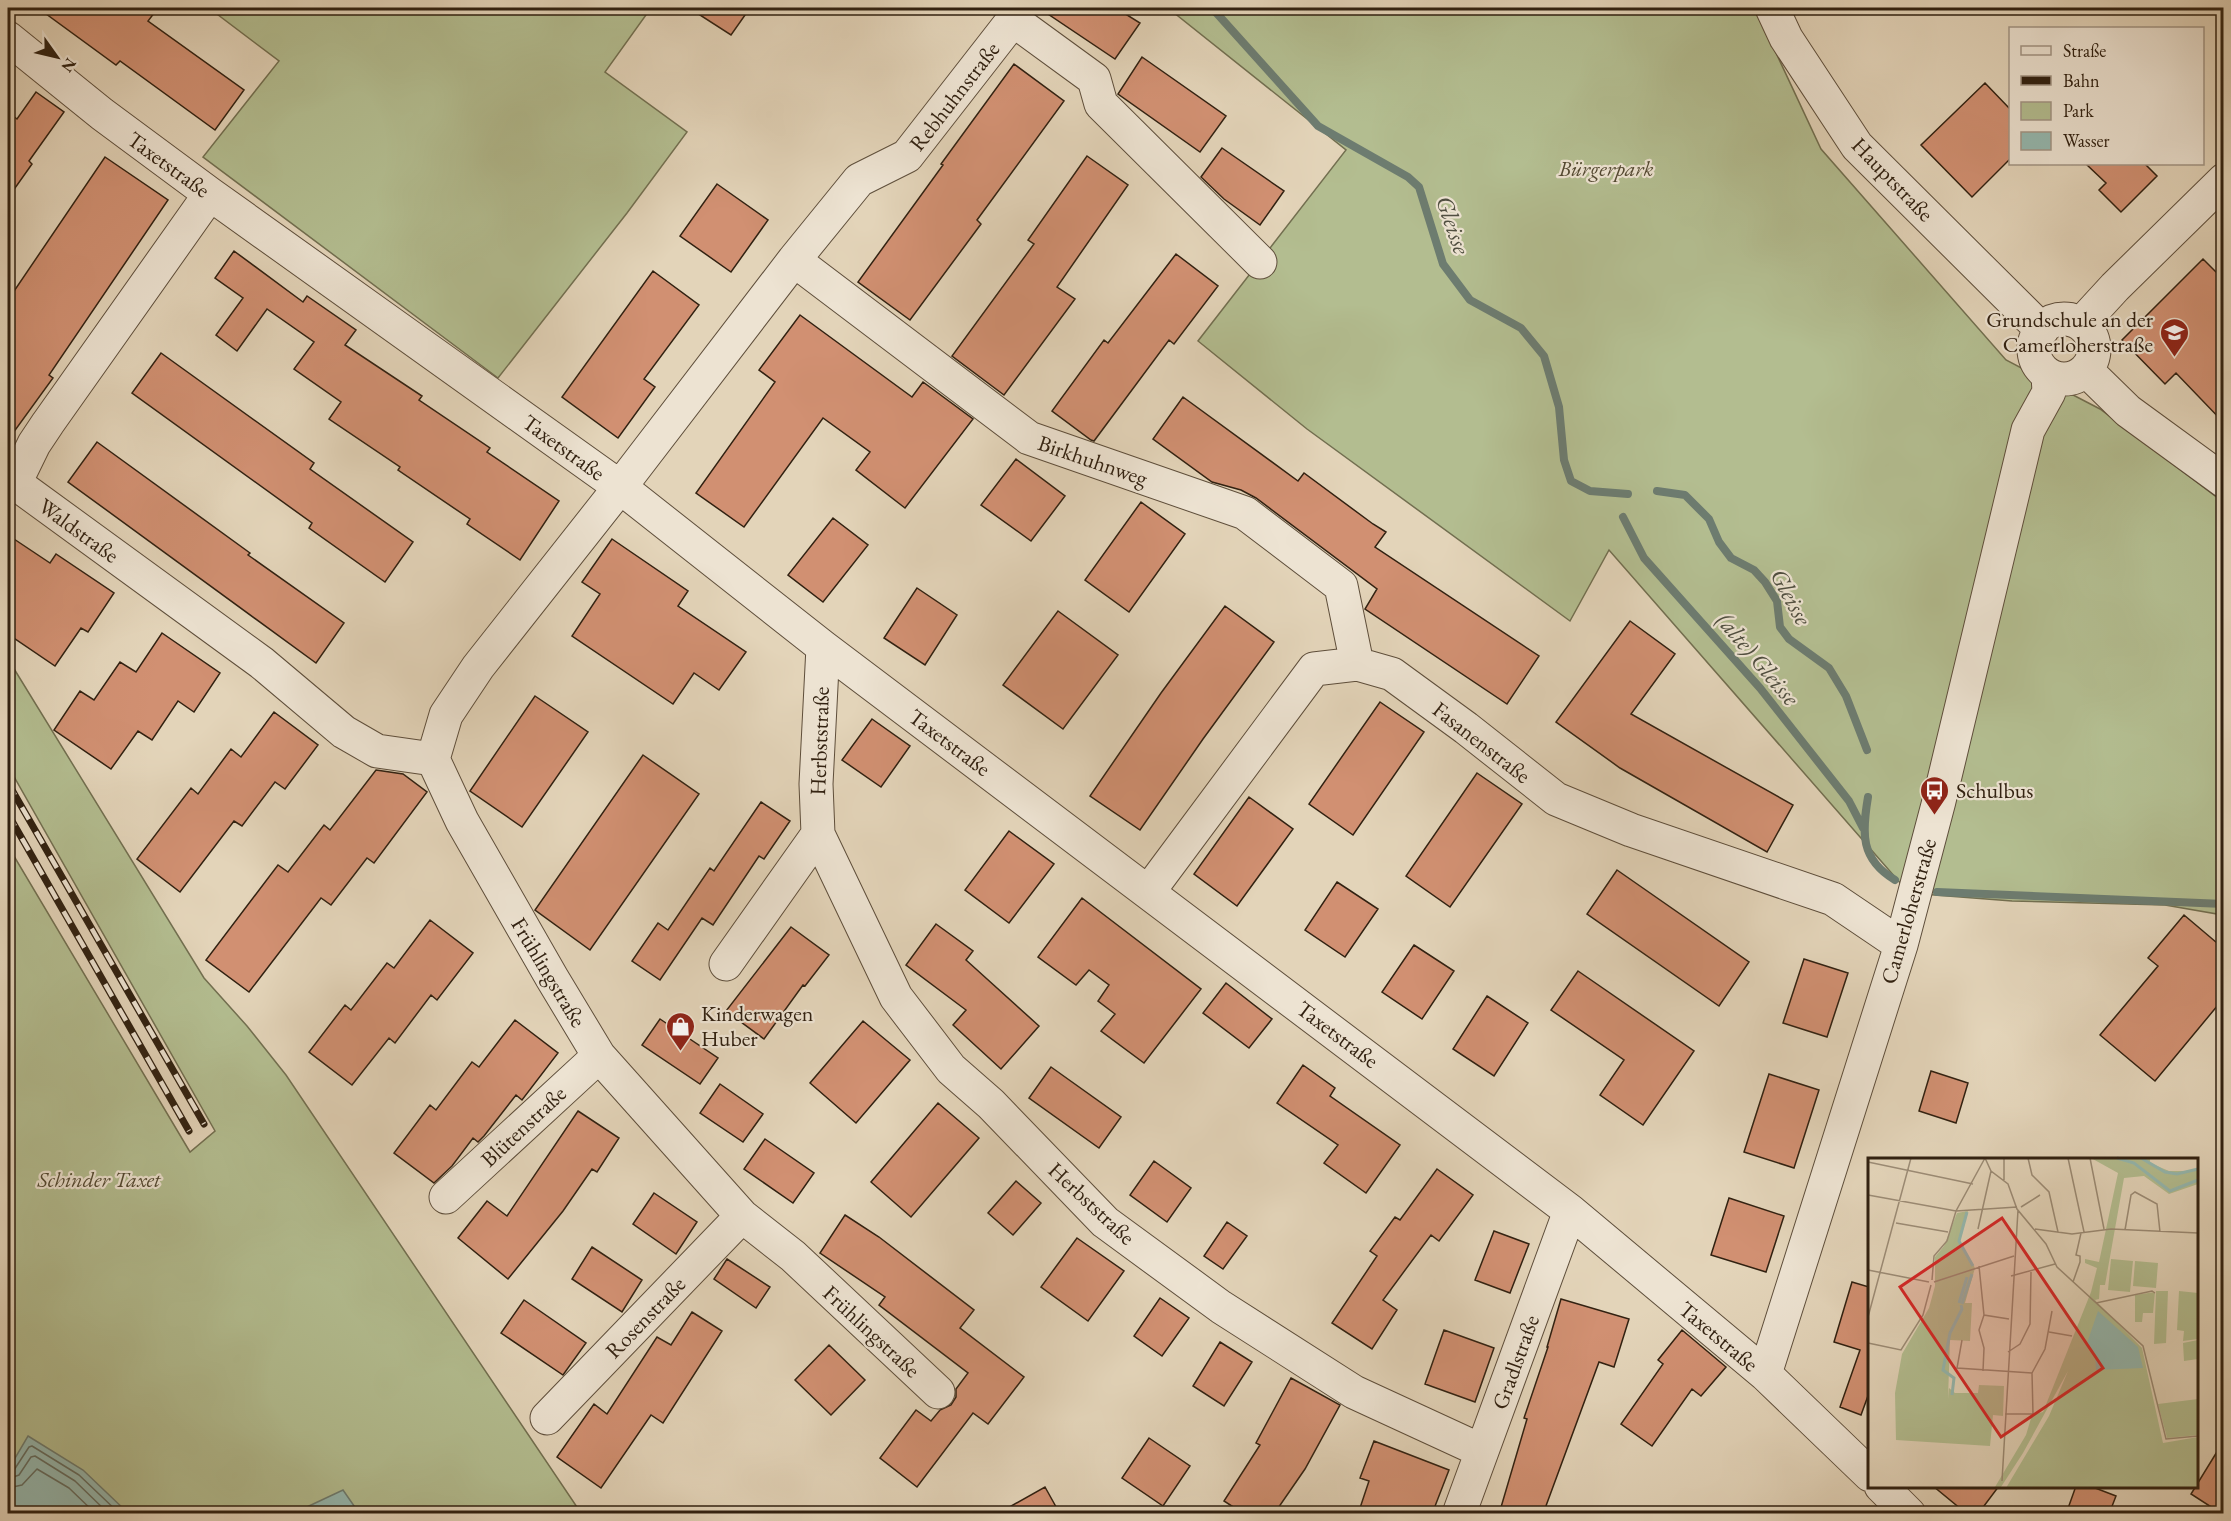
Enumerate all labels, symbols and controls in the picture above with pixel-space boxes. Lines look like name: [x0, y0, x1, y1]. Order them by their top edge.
north arrow: [27, 27, 87, 87]
legend: [2009, 27, 2204, 165]
street label: Rebhuhnstraße: [903, 35, 1006, 157]
text: Straße: [2063, 39, 2106, 62]
text: N: [57, 54, 81, 76]
text: Bahn: [2063, 69, 2100, 92]
text: Park: [2063, 99, 2094, 122]
street label: Taxetstraße: [122, 125, 216, 204]
text: Wasser: [2063, 129, 2110, 152]
street label: Hauptstraße: [1845, 131, 1940, 228]
park label: Bürgerpark: [1557, 154, 1654, 183]
water label: Gleisse: [1429, 191, 1478, 259]
place label: Grundschule an der Camerloherstraße: [1986, 305, 2154, 359]
school or university icon: Grundschule an der Camerloherstraße: [2158, 316, 2190, 358]
street label: Taxetstraße: [517, 408, 611, 487]
street label: Birkhuhnweg: [1034, 428, 1152, 493]
street label: Waldstraße: [33, 491, 125, 570]
water label: Gleisse: [1764, 563, 1820, 631]
water label: (alte) Gleisse: [1710, 605, 1807, 713]
street label: Herbststraße: [803, 686, 836, 796]
street label: Fasanenstraße: [1427, 695, 1537, 790]
street label: Taxetstraße: [903, 702, 997, 783]
bus stop icon: Schulbus: [1919, 774, 1951, 816]
place label: Schulbus: [1956, 776, 2033, 805]
street label: Camerloherstraße: [1874, 834, 1943, 987]
street label: Frühlingstraße: [504, 912, 593, 1033]
street label: Taxetstraße: [1291, 994, 1385, 1075]
place label: Kinderwagen Huber: [701, 999, 814, 1053]
shop icon: Kinderwagen Huber: [664, 1010, 696, 1052]
street label: Blütenstraße: [474, 1079, 573, 1173]
street label: Herbststraße: [1042, 1156, 1142, 1251]
inset map: [1868, 1158, 2198, 1488]
park label: Schinder Taxet: [36, 1165, 162, 1194]
street label: Rosenstraße: [599, 1270, 692, 1365]
street label: Frühlingstraße: [817, 1279, 927, 1384]
street label: Taxetstraße: [1673, 1295, 1765, 1378]
street label: Gradlstraße: [1485, 1311, 1546, 1413]

